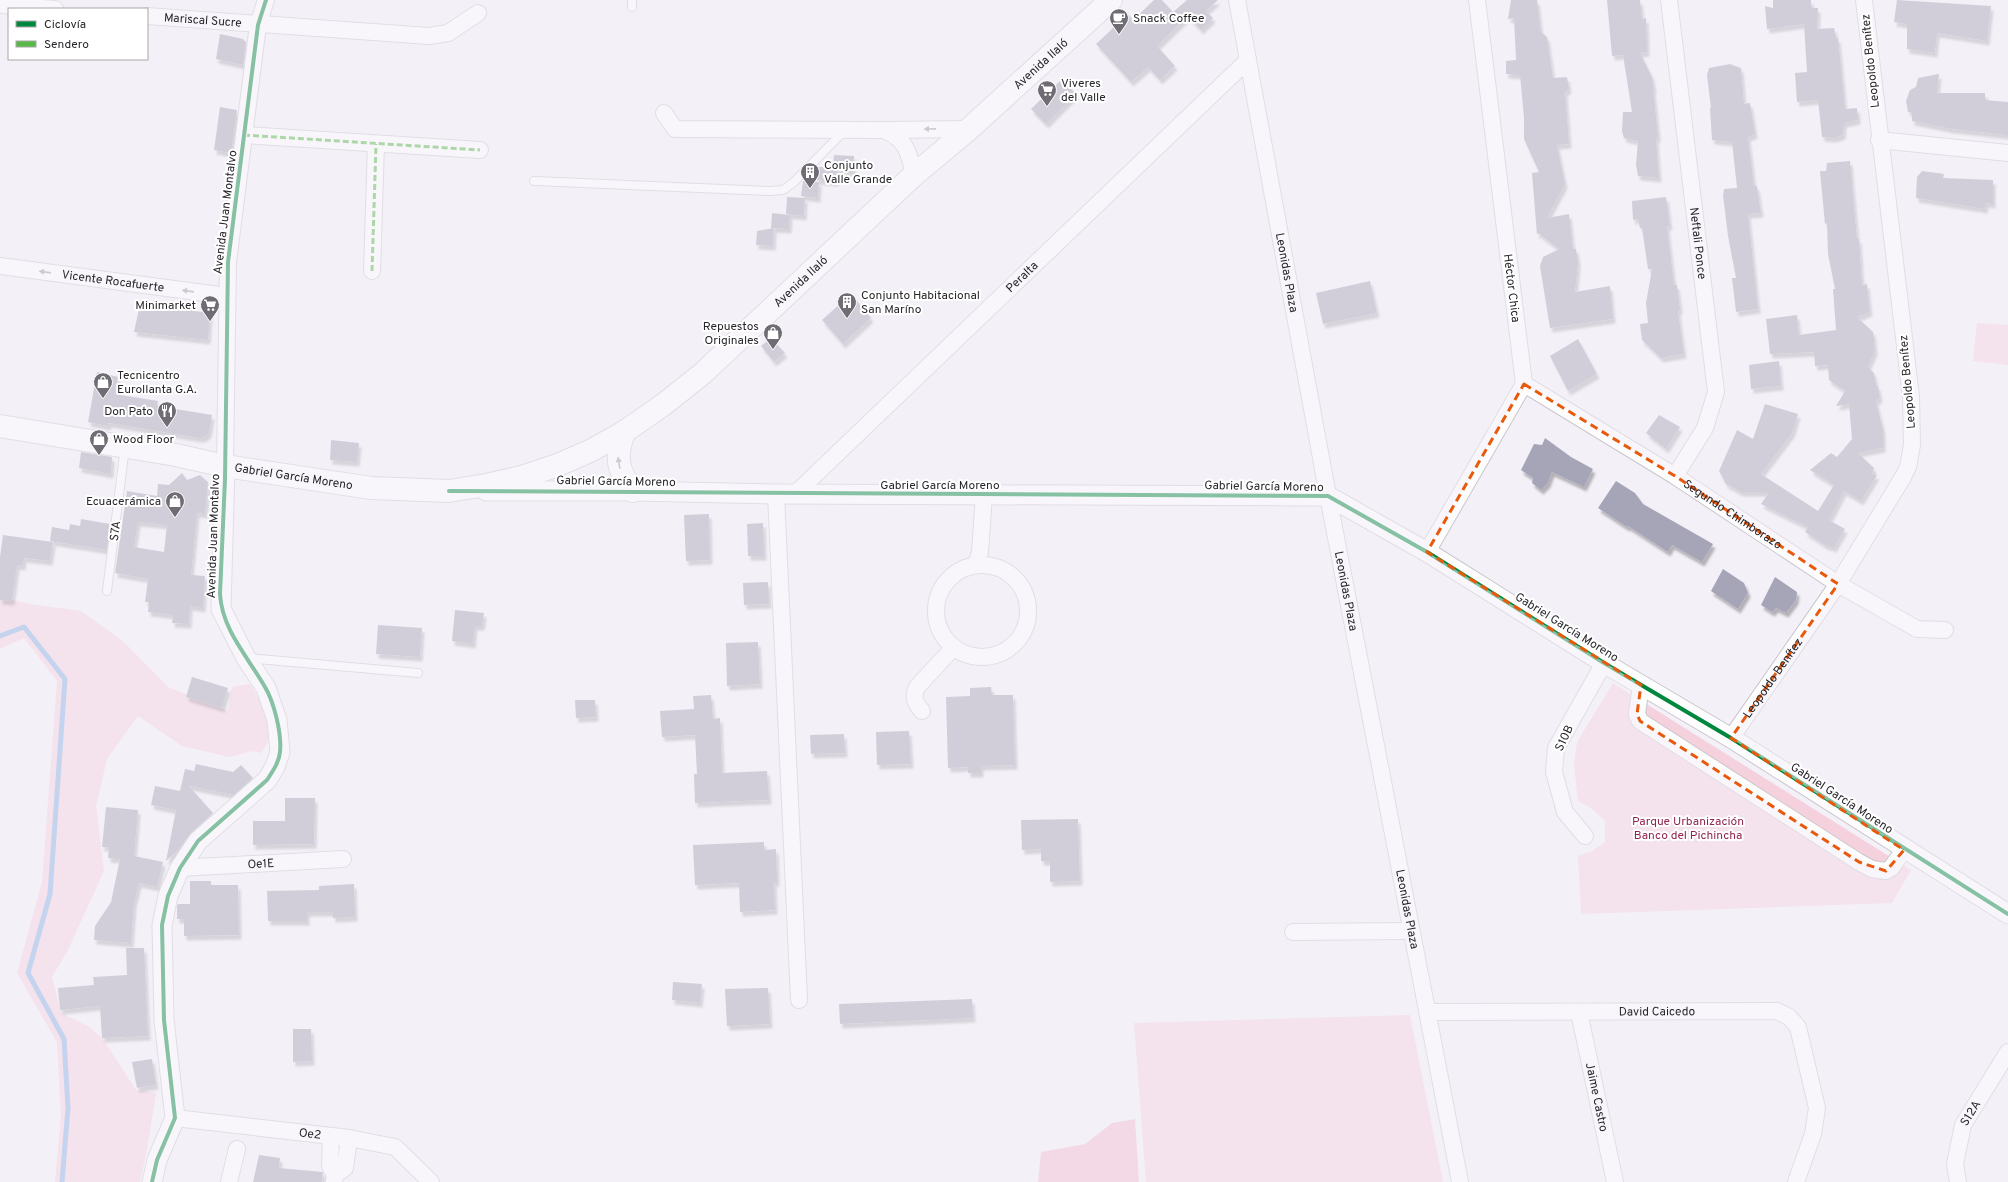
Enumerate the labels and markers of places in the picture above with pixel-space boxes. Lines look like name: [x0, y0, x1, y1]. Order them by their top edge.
cafe icon: Snack Coffee: [1108, 7, 1130, 35]
place label: Snack Coffee: [1133, 11, 1204, 27]
place label: Viveres del Valle: [1061, 76, 1106, 106]
supermarket icon: Viveres del Valle: [1036, 79, 1058, 107]
place label: Conjunto Valle Grande: [824, 158, 892, 188]
building icon: Conjunto Valle Grande: [799, 161, 821, 189]
place label: Conjunto Habitacional San Maríno: [861, 288, 980, 318]
building icon: Conjunto Habitacional San Maríno: [836, 291, 858, 319]
supermarket icon: Minimarket: [199, 294, 221, 322]
place label: Minimarket: [135, 298, 196, 314]
place label: Repuestos Originales: [703, 319, 759, 349]
shop icon: Repuestos Originales: [762, 322, 784, 350]
place label: Tecnicentro Eurollanta G.A.: [117, 368, 197, 398]
shop icon: Tecnicentro Eurollanta G.A.: [92, 371, 114, 399]
restaurant icon: Don Pato: [156, 400, 178, 428]
place label: Don Pato: [104, 404, 153, 420]
shop icon: Wood Floor: [88, 428, 110, 456]
place label: Wood Floor: [113, 432, 175, 448]
shop icon: Ecuacerámica: [164, 490, 186, 518]
place label: Ecuacerámica: [86, 494, 161, 510]

